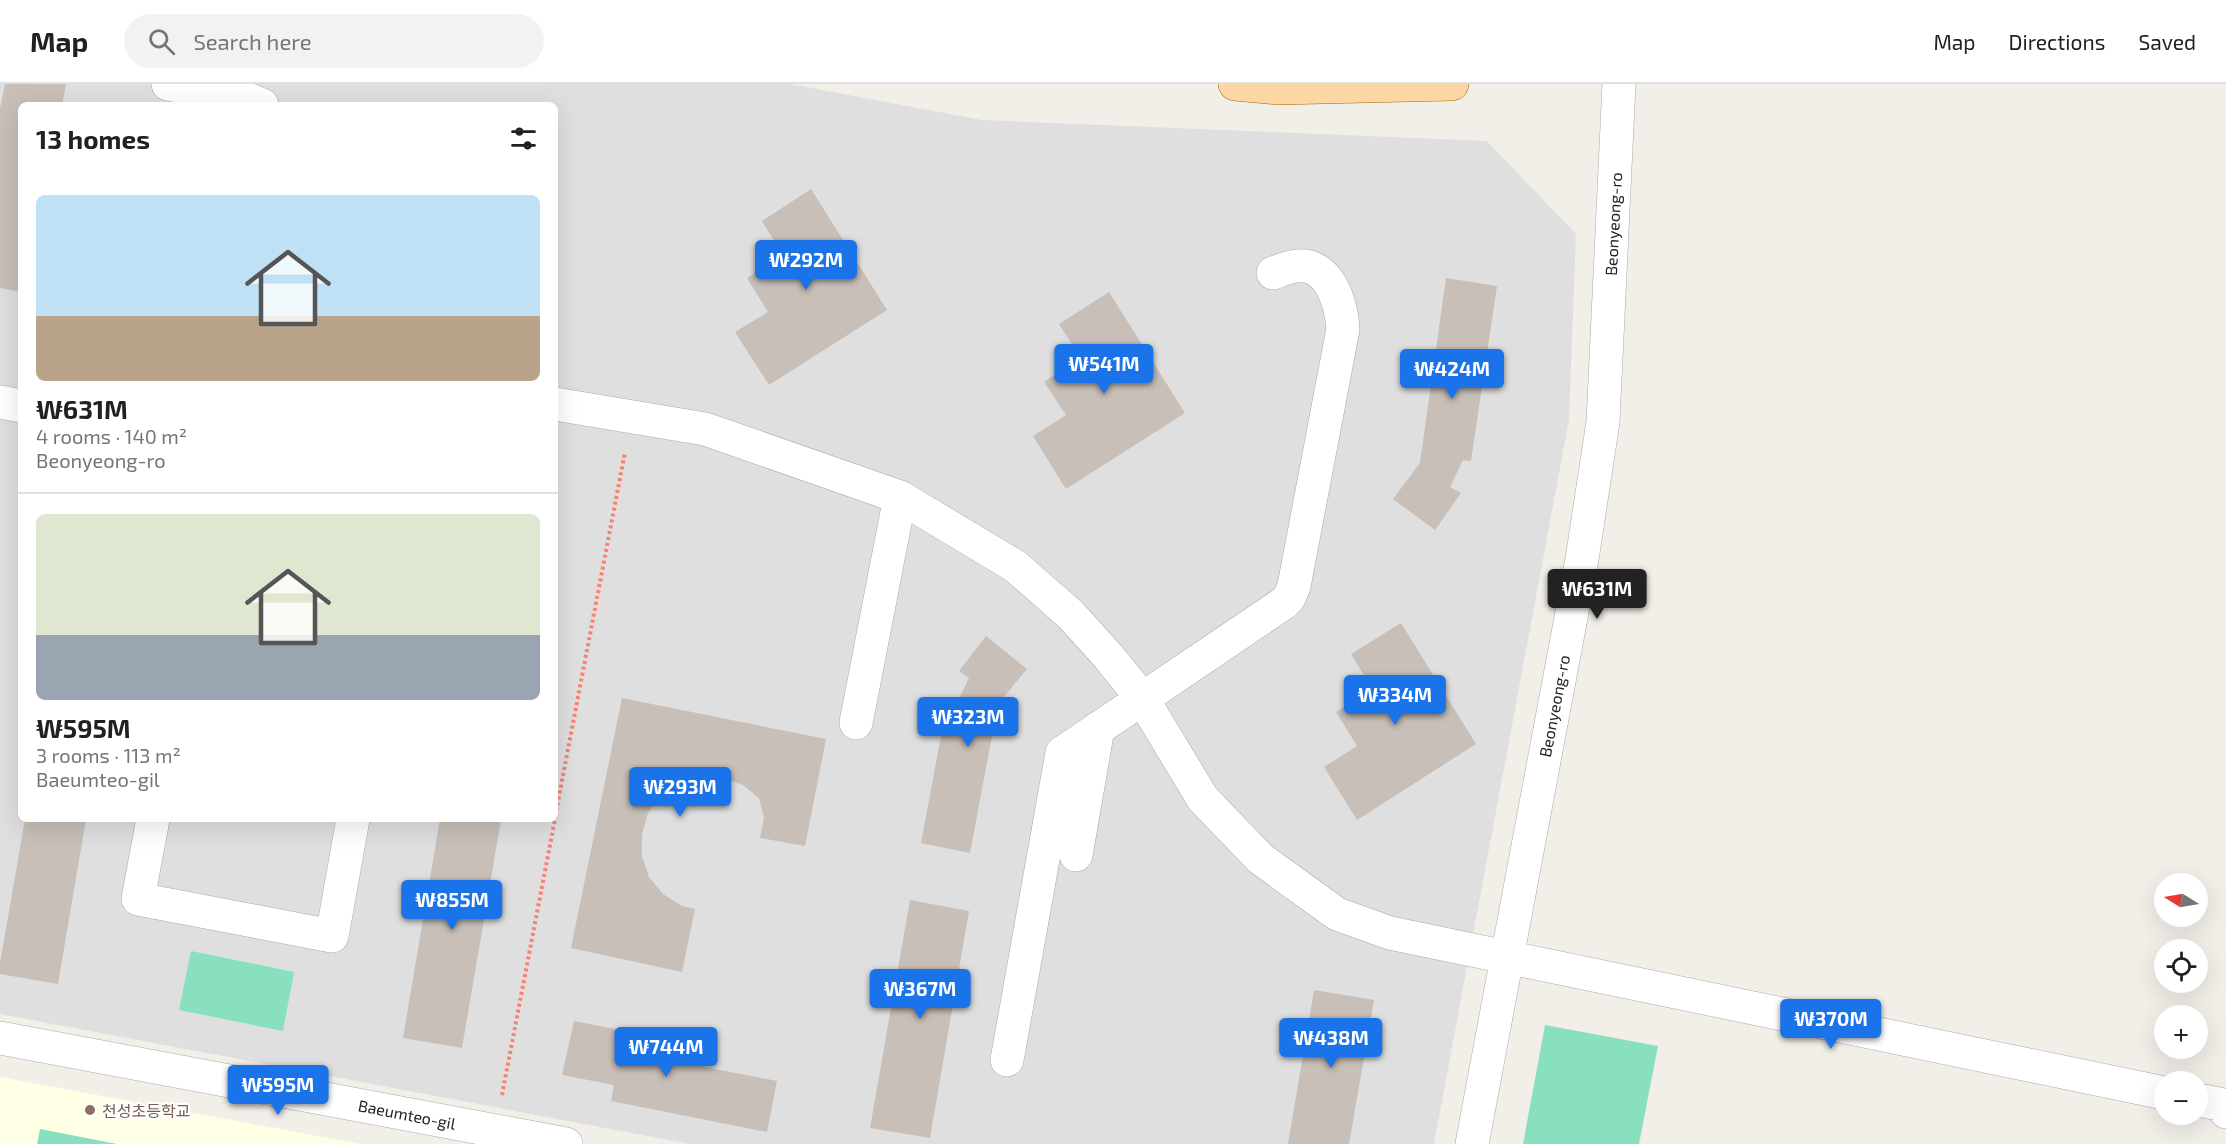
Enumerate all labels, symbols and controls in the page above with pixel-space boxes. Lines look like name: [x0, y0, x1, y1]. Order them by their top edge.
search box: [124, 14, 544, 68]
text: Map: [30, 24, 88, 58]
icon: search: [145, 25, 178, 58]
text: Search here: [193, 28, 312, 54]
text: Map: [1933, 29, 1976, 54]
text: Directions: [2009, 29, 2105, 54]
text: Saved: [2138, 29, 2196, 54]
icon: filters: [507, 122, 540, 155]
text: 13 homes: [36, 123, 150, 154]
street label: Beonyeong-ro: [1601, 172, 1625, 276]
icon: home: [234, 234, 342, 342]
pin: ₩292M: [764, 240, 848, 291]
text: ₩292M: [769, 247, 843, 271]
pin: ₩541M: [1062, 344, 1146, 395]
pin: ₩424M: [1410, 349, 1494, 400]
text: ₩541M: [1068, 351, 1140, 375]
text: ₩424M: [1414, 356, 1490, 380]
text: ₩631M: [36, 393, 128, 424]
text: 4 rooms · 140 m²: [36, 424, 187, 448]
text: Beonyeong-ro: [36, 448, 166, 472]
icon: home: [234, 553, 342, 661]
pin: ₩631M: [1555, 569, 1639, 620]
text: ₩631M: [1562, 576, 1632, 600]
street label: Beonyeong-ro: [1535, 653, 1573, 759]
pin: ₩334M: [1353, 675, 1437, 726]
text: ₩334M: [1358, 682, 1432, 706]
pin: ₩323M: [926, 697, 1010, 748]
text: ₩323M: [931, 704, 1005, 728]
text: ₩595M: [36, 712, 131, 743]
text: 3 rooms · 113 m²: [36, 743, 181, 767]
text: Baeumteo-gil: [36, 767, 160, 791]
pin: ₩293M: [638, 767, 722, 818]
text: ₩293M: [643, 774, 717, 798]
north arrow: [2154, 873, 2208, 927]
map controls: [2154, 873, 2208, 1125]
pin: ₩855M: [410, 880, 494, 931]
text: ₩855M: [415, 887, 489, 911]
button: locate: [2154, 939, 2208, 993]
pin: ₩367M: [878, 969, 962, 1020]
text: ₩367M: [884, 976, 956, 1000]
pin: ₩370M: [1789, 999, 1873, 1050]
button: +: [2154, 1005, 2208, 1059]
text: ₩370M: [1794, 1006, 1868, 1030]
pin: ₩438M: [1289, 1018, 1373, 1069]
text: ₩438M: [1293, 1025, 1369, 1049]
pin: ₩744M: [624, 1027, 708, 1078]
text: ₩744M: [629, 1034, 703, 1058]
pin: ₩595M: [236, 1065, 320, 1116]
button: −: [2154, 1071, 2208, 1125]
text: ₩595M: [242, 1072, 314, 1096]
street label: Baeumteo-gil: [357, 1095, 458, 1133]
place label: 천성초등학교: [102, 1101, 190, 1120]
marker: 천성초등학교: [83, 1103, 97, 1117]

